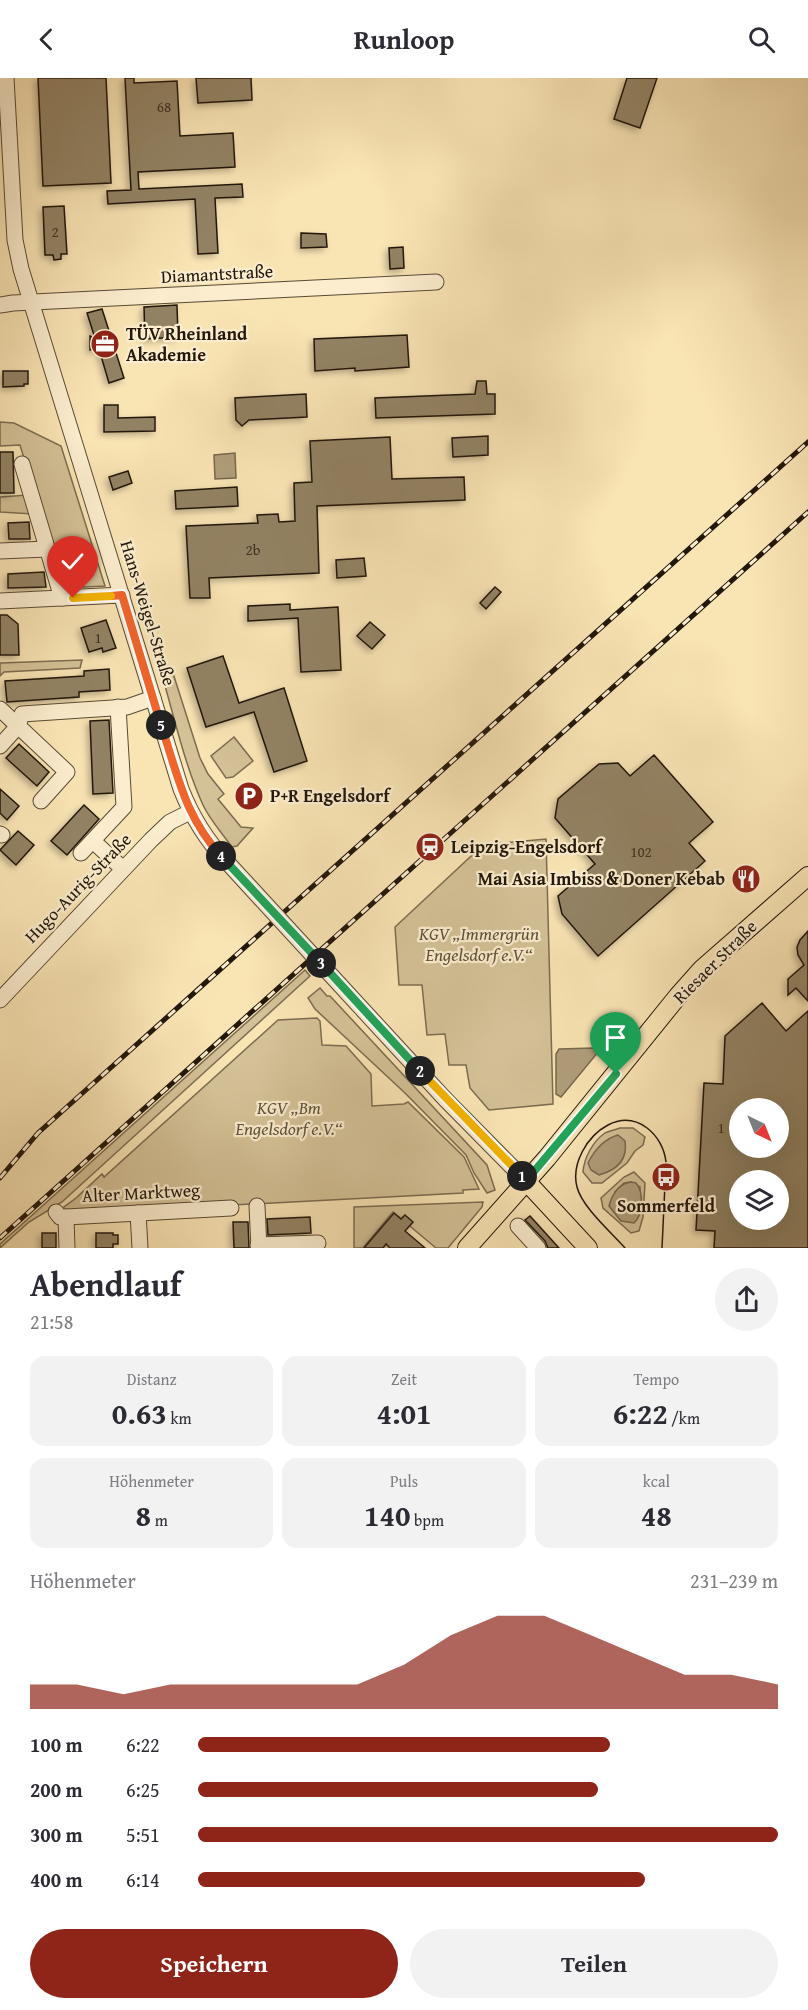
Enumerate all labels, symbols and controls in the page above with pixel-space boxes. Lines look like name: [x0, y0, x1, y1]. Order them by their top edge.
text: Runloop: [354, 19, 454, 59]
icon: back: [30, 23, 63, 56]
icon: search: [745, 23, 778, 56]
house number: 68: [157, 96, 171, 117]
house number: 2: [51, 221, 59, 242]
street label: Diamantstraße: [160, 257, 274, 290]
place label: TÜV Rheinland Akademie: [126, 320, 248, 368]
office icon: TÜV Rheinland Akademie: [89, 328, 121, 360]
pin: [47, 536, 98, 598]
street label: Hans-Weigel-Straße: [114, 537, 183, 689]
house number: 2b: [246, 539, 261, 560]
icon: check: [56, 545, 89, 578]
house number: 1: [94, 627, 102, 648]
pin: 5: [146, 710, 176, 740]
text: 5: [157, 713, 165, 737]
parking icon: P+R Engelsdorf: [233, 780, 265, 812]
place label: P+R Engelsdorf: [270, 782, 392, 809]
street label: Hugo-Aurig-Straße: [18, 826, 137, 949]
station icon: Leipzig-Engelsdorf: [414, 831, 446, 863]
place label: Leipzig-Engelsdorf: [451, 833, 604, 860]
pin: 4: [206, 841, 236, 871]
house number: 102: [630, 841, 652, 862]
text: 4: [217, 844, 225, 868]
restaurant icon: Mai Asia Imbiss & Doner Kebab: [730, 863, 762, 895]
place label: Mai Asia Imbiss & Doner Kebab: [478, 865, 725, 892]
street label: Riesaer Straße: [666, 913, 763, 1010]
park label: KGV „Immergrün Engelsdorf e.V.“: [418, 920, 539, 968]
pin: 3: [306, 948, 336, 978]
text: 3: [317, 951, 325, 975]
pin: [590, 1012, 641, 1074]
icon: arrive: [599, 1021, 632, 1054]
pin: 2: [405, 1056, 435, 1086]
text: 2: [416, 1059, 424, 1083]
park label: KGV „Bm Engelsdorf e.V.“: [235, 1094, 343, 1142]
north arrow: [729, 1098, 789, 1158]
map controls: [729, 1098, 789, 1230]
house number: 1: [717, 1117, 725, 1138]
pin: 1: [507, 1161, 537, 1191]
bus stop icon: Sommerfeld: [650, 1161, 682, 1193]
text: 1: [518, 1164, 526, 1188]
button: layers: [729, 1170, 789, 1230]
street label: Alter Marktweg: [81, 1176, 201, 1209]
place label: Sommerfeld: [617, 1192, 716, 1219]
text: Abendlauf: [30, 1260, 181, 1308]
button: share: [715, 1268, 778, 1331]
text: 21:58: [30, 1307, 73, 1336]
text: Distanz: [127, 1367, 177, 1391]
text: Zeit: [391, 1367, 417, 1391]
text: Tempo: [633, 1367, 679, 1391]
text: 0.63: [112, 1391, 167, 1435]
text: 4:01: [376, 1391, 432, 1435]
text: 6:22: [613, 1391, 668, 1435]
text: km: [167, 1406, 192, 1430]
text: /km: [668, 1406, 700, 1430]
text: Höhenmeter: [109, 1469, 194, 1493]
text: Puls: [390, 1469, 418, 1493]
text: kcal: [643, 1469, 670, 1493]
text: 8: [136, 1493, 151, 1537]
text: 140: [364, 1493, 411, 1537]
text: 48: [641, 1493, 672, 1537]
text: m: [151, 1508, 168, 1532]
text: bpm: [411, 1508, 444, 1532]
text: Höhenmeter: [30, 1566, 136, 1595]
text: 231–239 m: [690, 1566, 778, 1595]
text: 100 m: [30, 1730, 83, 1759]
text: 6:22: [126, 1730, 160, 1759]
text: 200 m: [30, 1775, 83, 1804]
text: 6:25: [126, 1775, 160, 1804]
text: 300 m: [30, 1820, 83, 1849]
text: 5:51: [126, 1820, 160, 1849]
text: 400 m: [30, 1865, 83, 1894]
text: 6:14: [126, 1865, 160, 1894]
button: Speichern: [30, 1929, 398, 1998]
button: Teilen: [410, 1929, 778, 1998]

